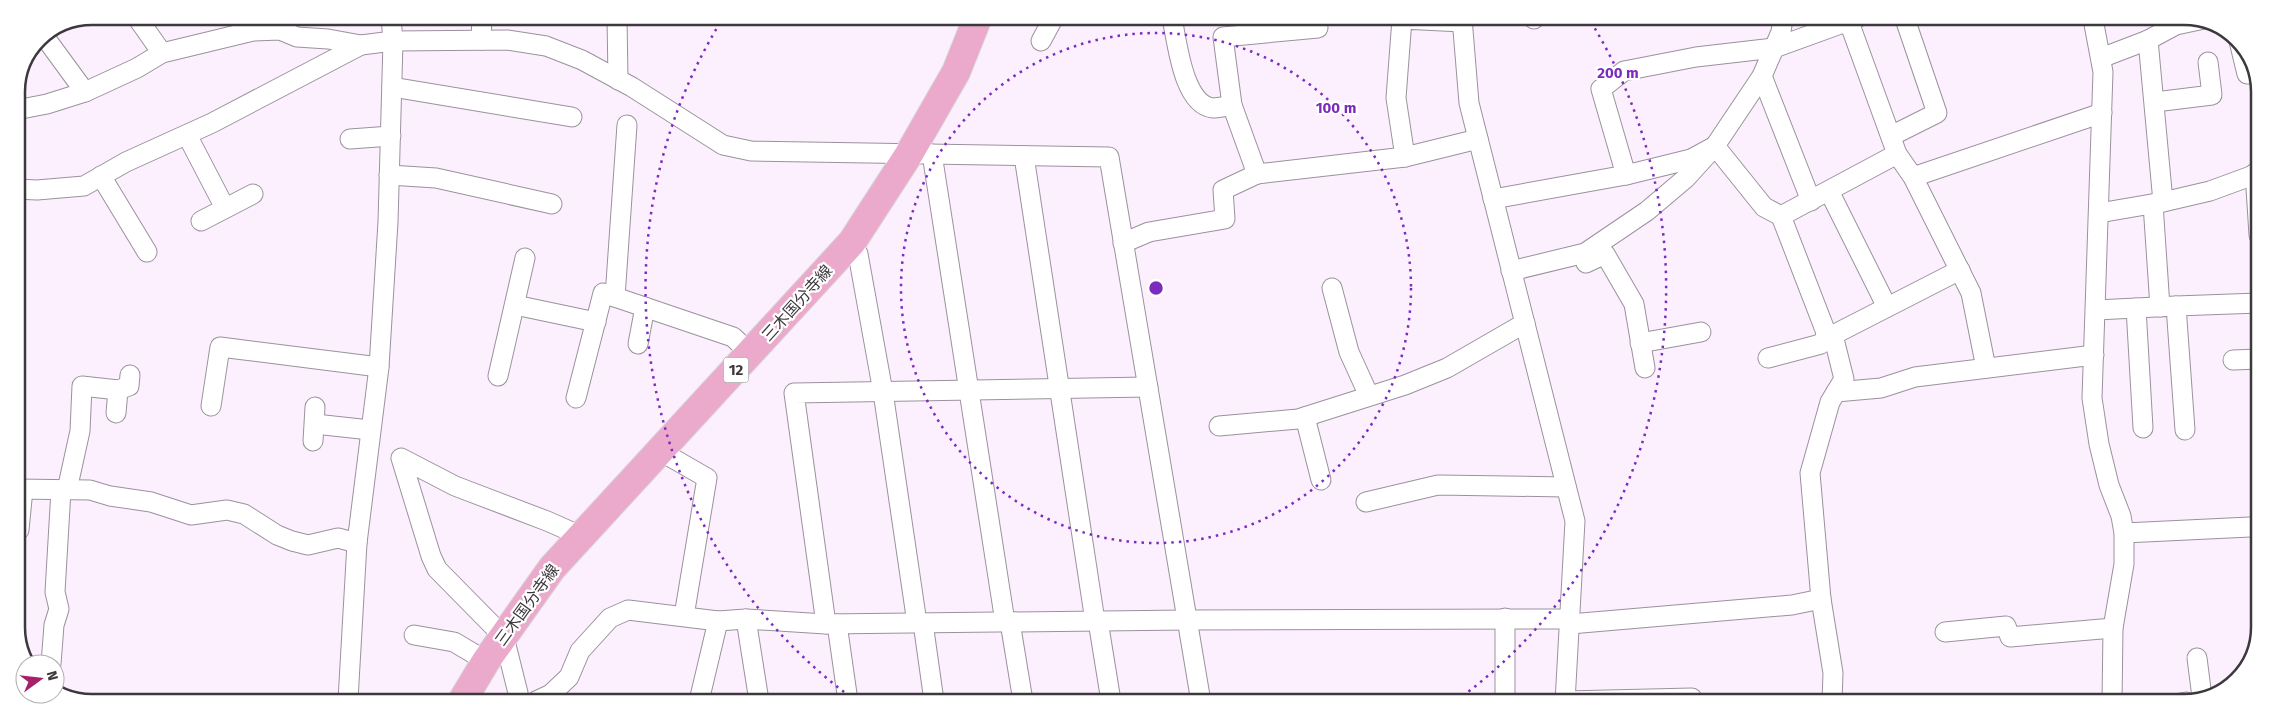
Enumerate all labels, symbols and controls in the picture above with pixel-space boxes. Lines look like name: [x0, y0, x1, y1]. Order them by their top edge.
text: 200 m: [1597, 64, 1639, 82]
text: 100 m: [1316, 99, 1356, 117]
street label: 三木国分寺線: [758, 261, 836, 345]
centre of rings: [1147, 279, 1165, 297]
road number: 12: [724, 358, 748, 382]
street label: 三木国分寺線: [491, 561, 563, 649]
north arrow: [15, 654, 65, 704]
text: N: [43, 669, 61, 682]

